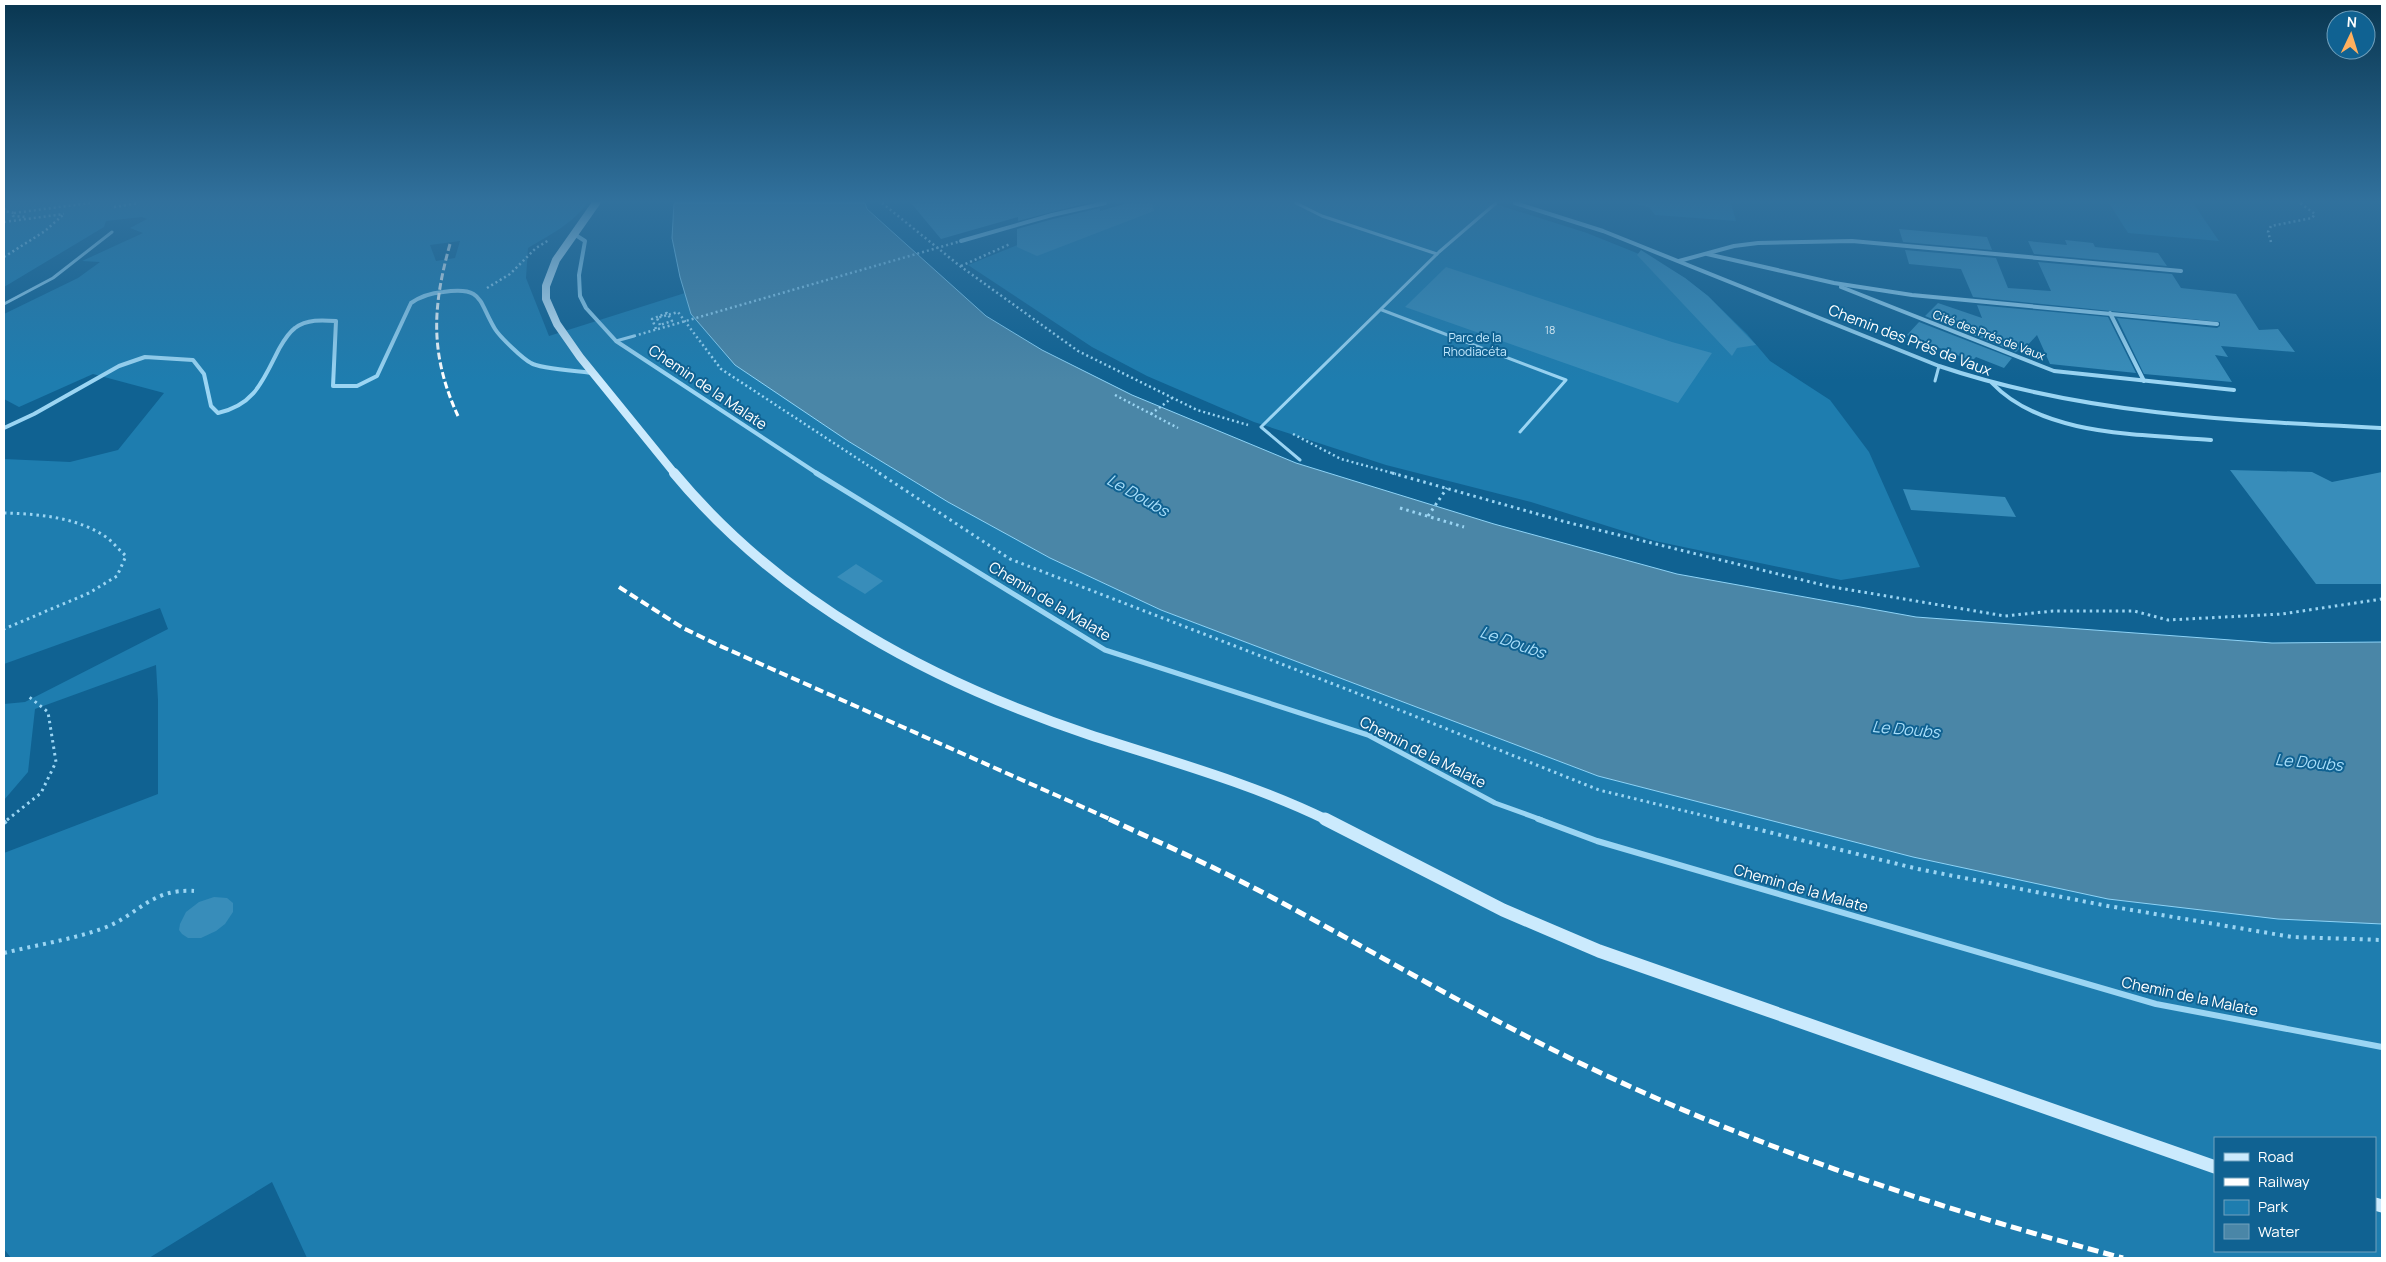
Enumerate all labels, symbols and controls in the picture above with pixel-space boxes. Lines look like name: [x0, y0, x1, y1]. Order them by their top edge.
north arrow: [2326, 10, 2376, 60]
text: N: [2346, 12, 2358, 31]
street label: Chemin des Prés de Vaux: [1825, 299, 1995, 381]
street label: Cité des Prés de Vaux: [1930, 306, 2048, 365]
house number: 18: [1545, 322, 1555, 337]
park label: Parc de la Rhodiacéta: [1443, 329, 1507, 360]
street label: Chemin de la Malate: [644, 339, 772, 435]
water label: Le Doubs: [1103, 468, 1174, 522]
street label: Chemin de la Malate: [985, 556, 1115, 646]
water label: Le Doubs: [1477, 620, 1550, 664]
street label: Chemin de la Malate: [1356, 711, 1490, 793]
water label: Le Doubs: [1871, 715, 1943, 743]
water label: Le Doubs: [2274, 748, 2346, 776]
street label: Chemin de la Malate: [1731, 859, 1871, 917]
street label: Chemin de la Malate: [2120, 971, 2260, 1021]
legend: [2214, 1137, 2376, 1252]
text: Road: [2258, 1146, 2294, 1167]
text: Railway: [2258, 1171, 2310, 1192]
text: Park: [2258, 1196, 2288, 1217]
text: Water: [2258, 1221, 2300, 1242]

